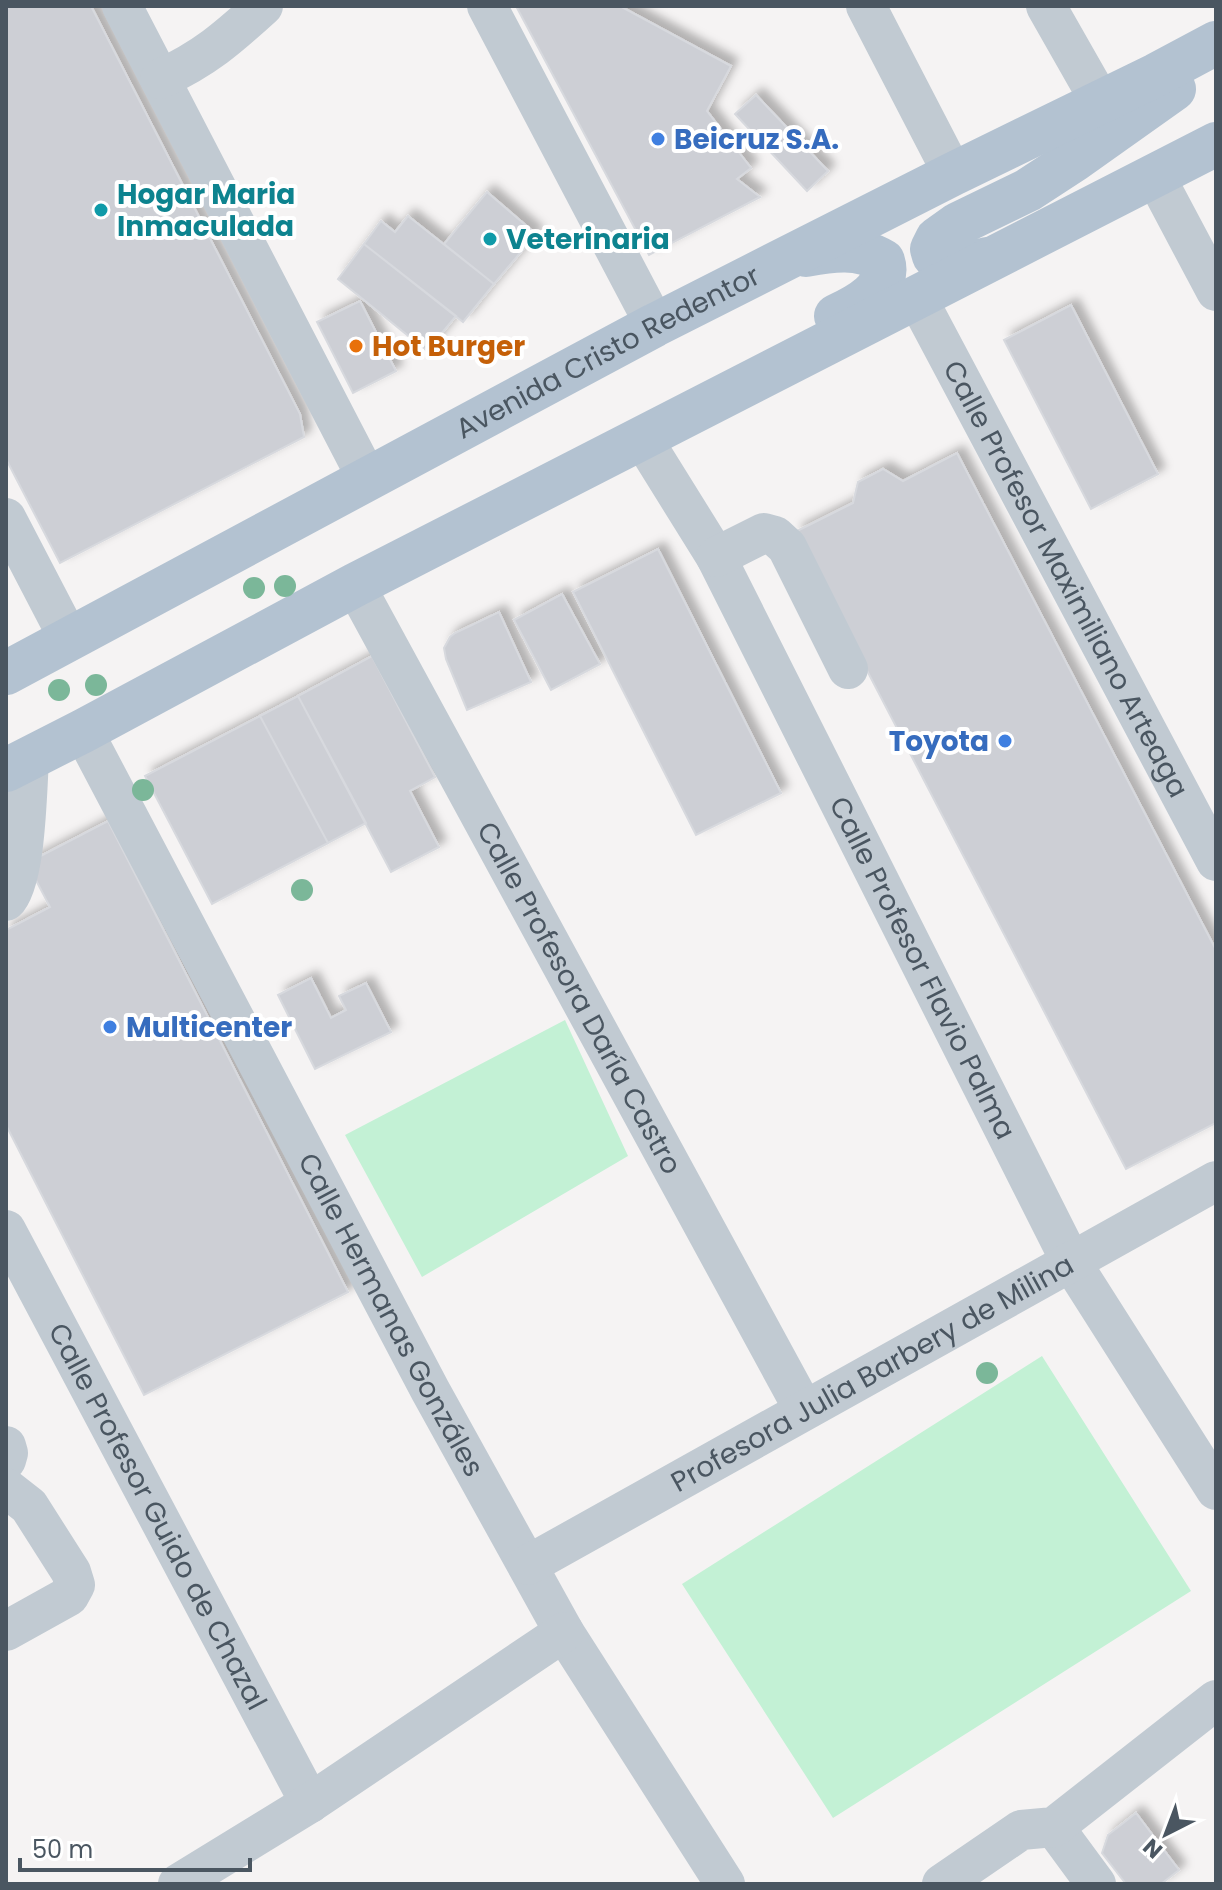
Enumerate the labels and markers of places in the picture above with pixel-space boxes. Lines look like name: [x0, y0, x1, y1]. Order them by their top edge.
place label: Beicruz S.A.: [674, 120, 839, 159]
marker: Beicruz S.A.: [649, 130, 667, 148]
place label: Hogar Maria Inmaculada: [117, 175, 295, 246]
marker: Hogar Maria Inmaculada: [92, 201, 110, 219]
place label: Veterinaria: [506, 220, 670, 259]
marker: Veterinaria: [481, 230, 499, 248]
place label: Hot Burger: [372, 327, 525, 366]
marker: Hot Burger: [347, 337, 365, 355]
place label: Toyota: [889, 722, 989, 761]
marker: Toyota: [996, 732, 1014, 750]
place label: Multicenter: [126, 1008, 292, 1047]
marker: Multicenter: [101, 1018, 119, 1036]

